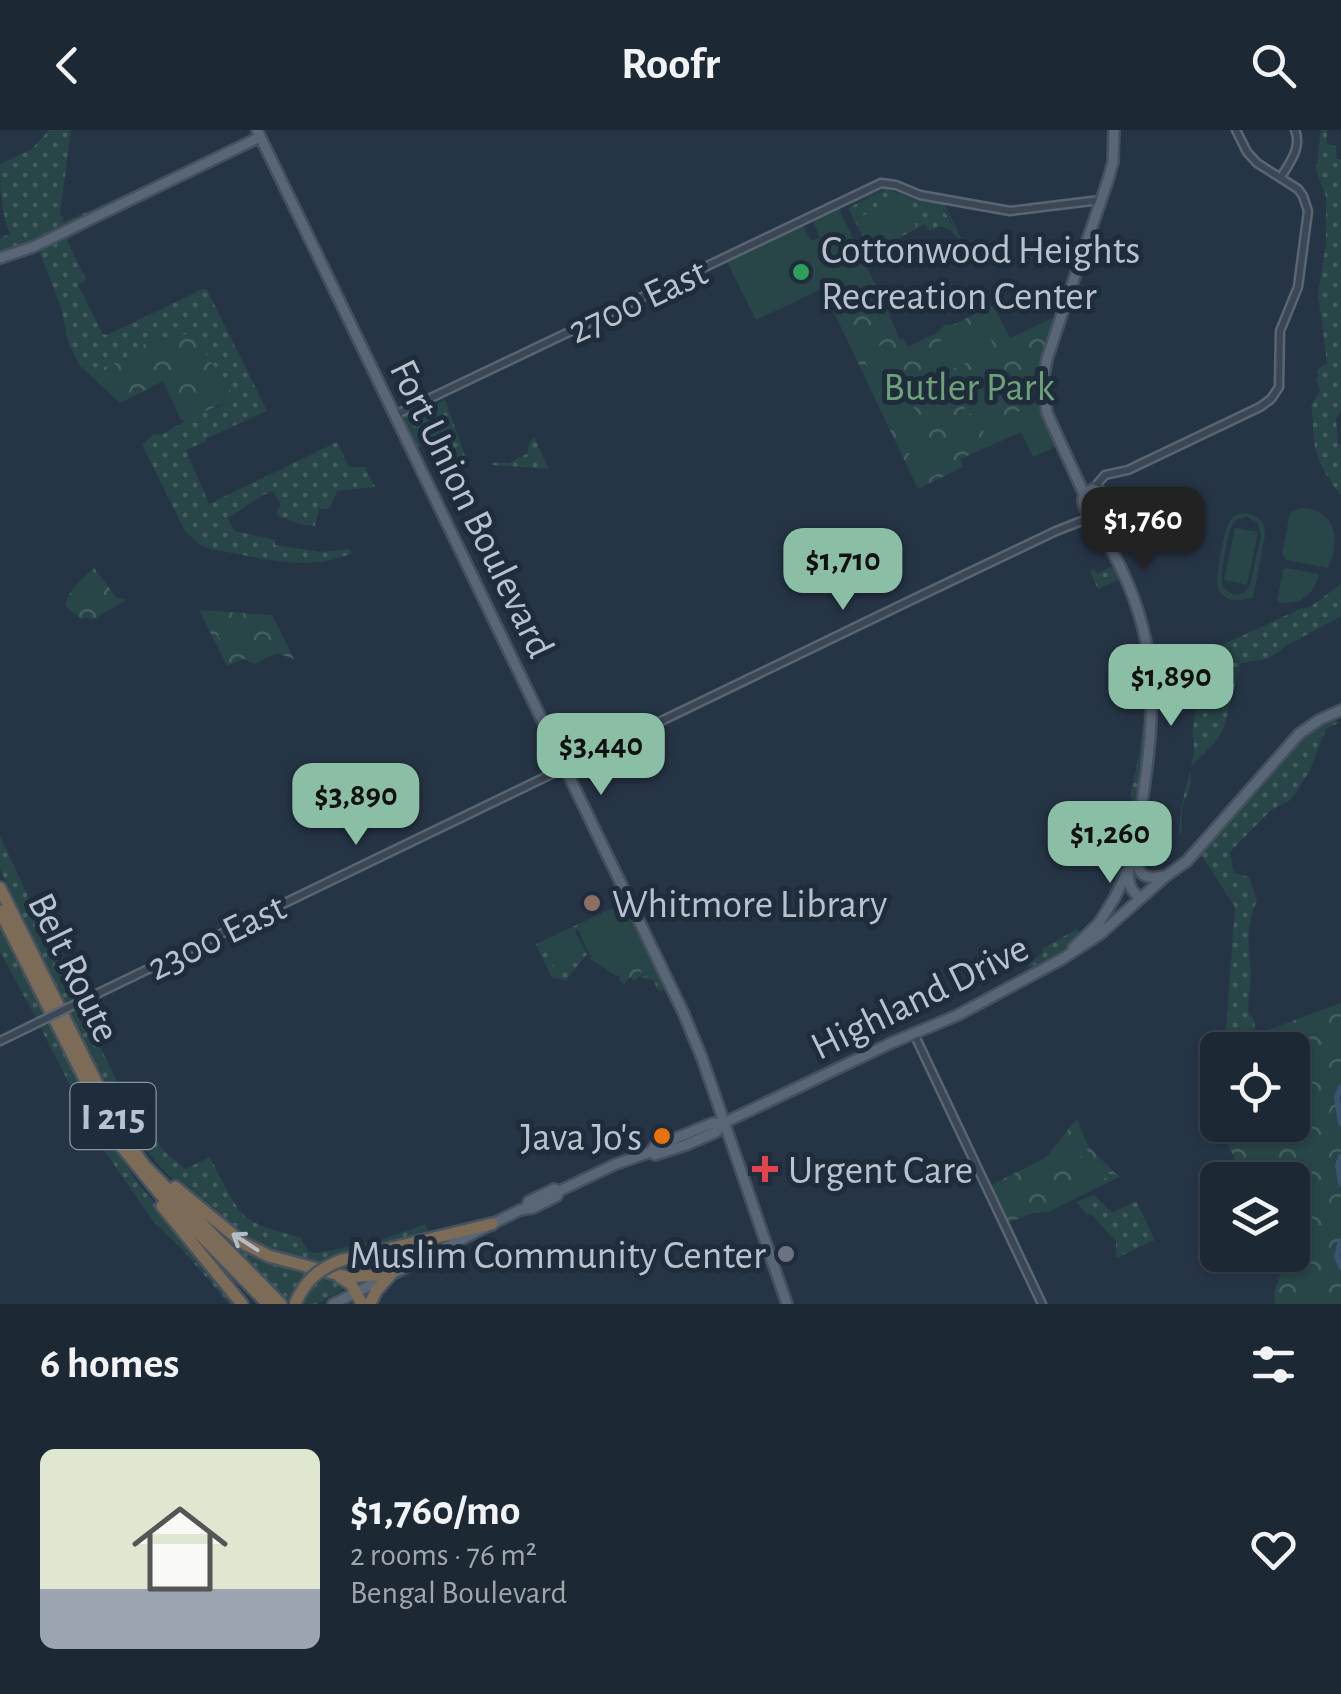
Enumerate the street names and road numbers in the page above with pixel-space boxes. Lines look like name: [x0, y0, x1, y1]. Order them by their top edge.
street label: 2700 East: [562, 252, 714, 351]
street label: Fort Union Boulevard: [382, 354, 561, 664]
street label: Belt Route: [20, 887, 126, 1049]
street label: 2300 East: [142, 887, 292, 988]
street label: Highland Drive: [805, 928, 1035, 1068]
road number: I 215: [70, 1083, 156, 1149]

